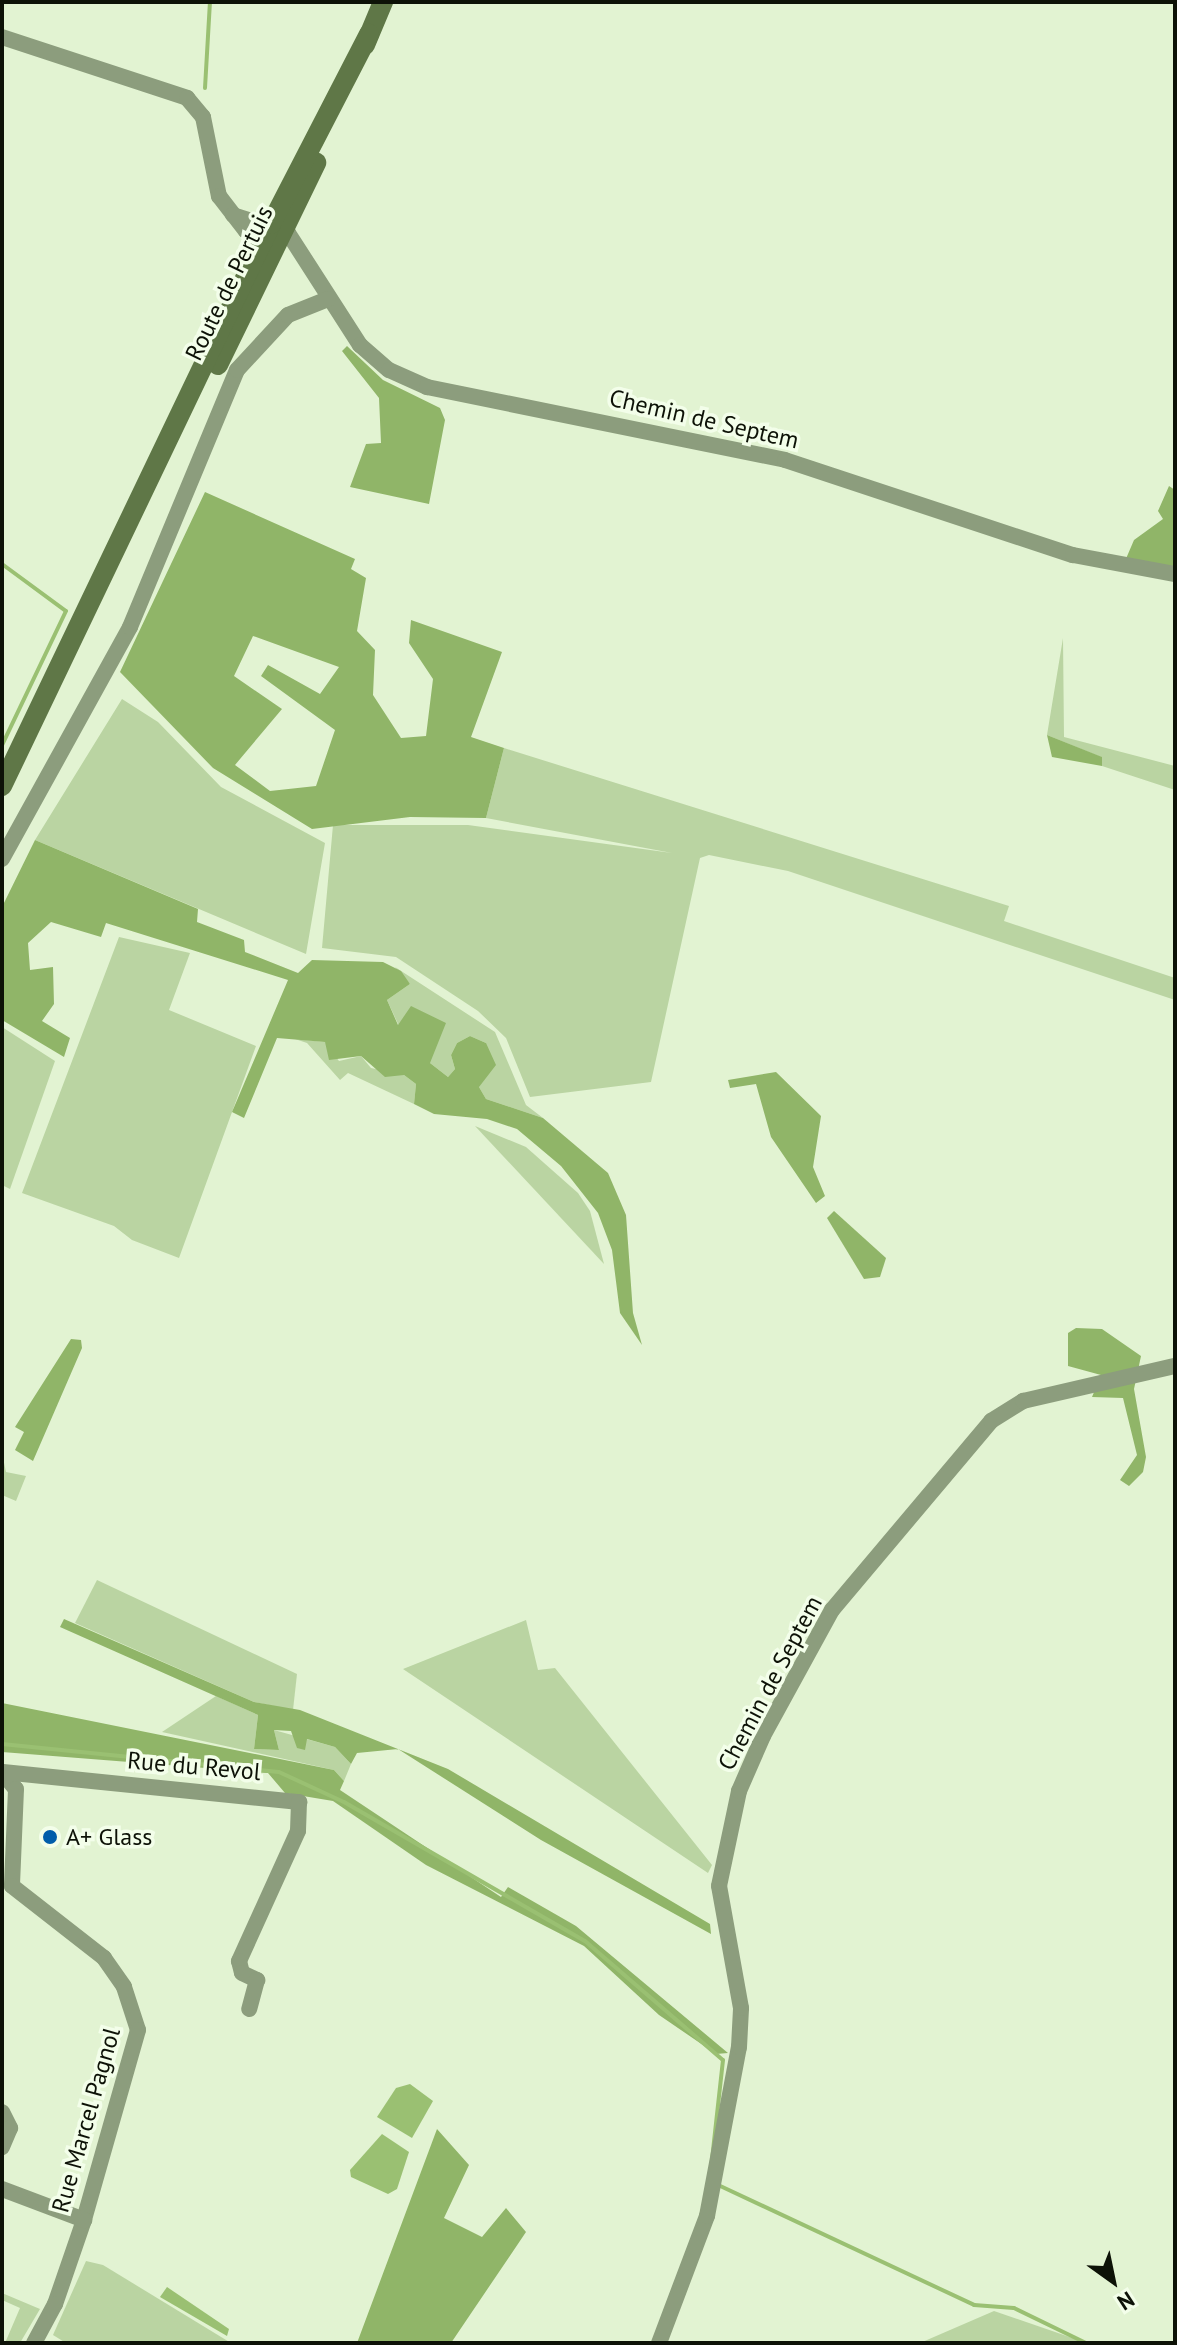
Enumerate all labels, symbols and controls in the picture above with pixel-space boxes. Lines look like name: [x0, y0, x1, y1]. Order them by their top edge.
street label: Route de Pertuis: [179, 201, 279, 365]
street label: Chemin de Septem: [607, 383, 801, 455]
street label: Chemin de Septem: [712, 1591, 828, 1775]
street label: Rue du Revol: [126, 1746, 262, 1786]
place label: A+ Glass: [66, 1823, 152, 1851]
marker: A+ Glass: [41, 1828, 59, 1846]
street label: Rue Marcel Pagnol: [46, 2024, 126, 2216]
north arrow: [1073, 2241, 1153, 2321]
text: N: [1112, 2285, 1140, 2317]

